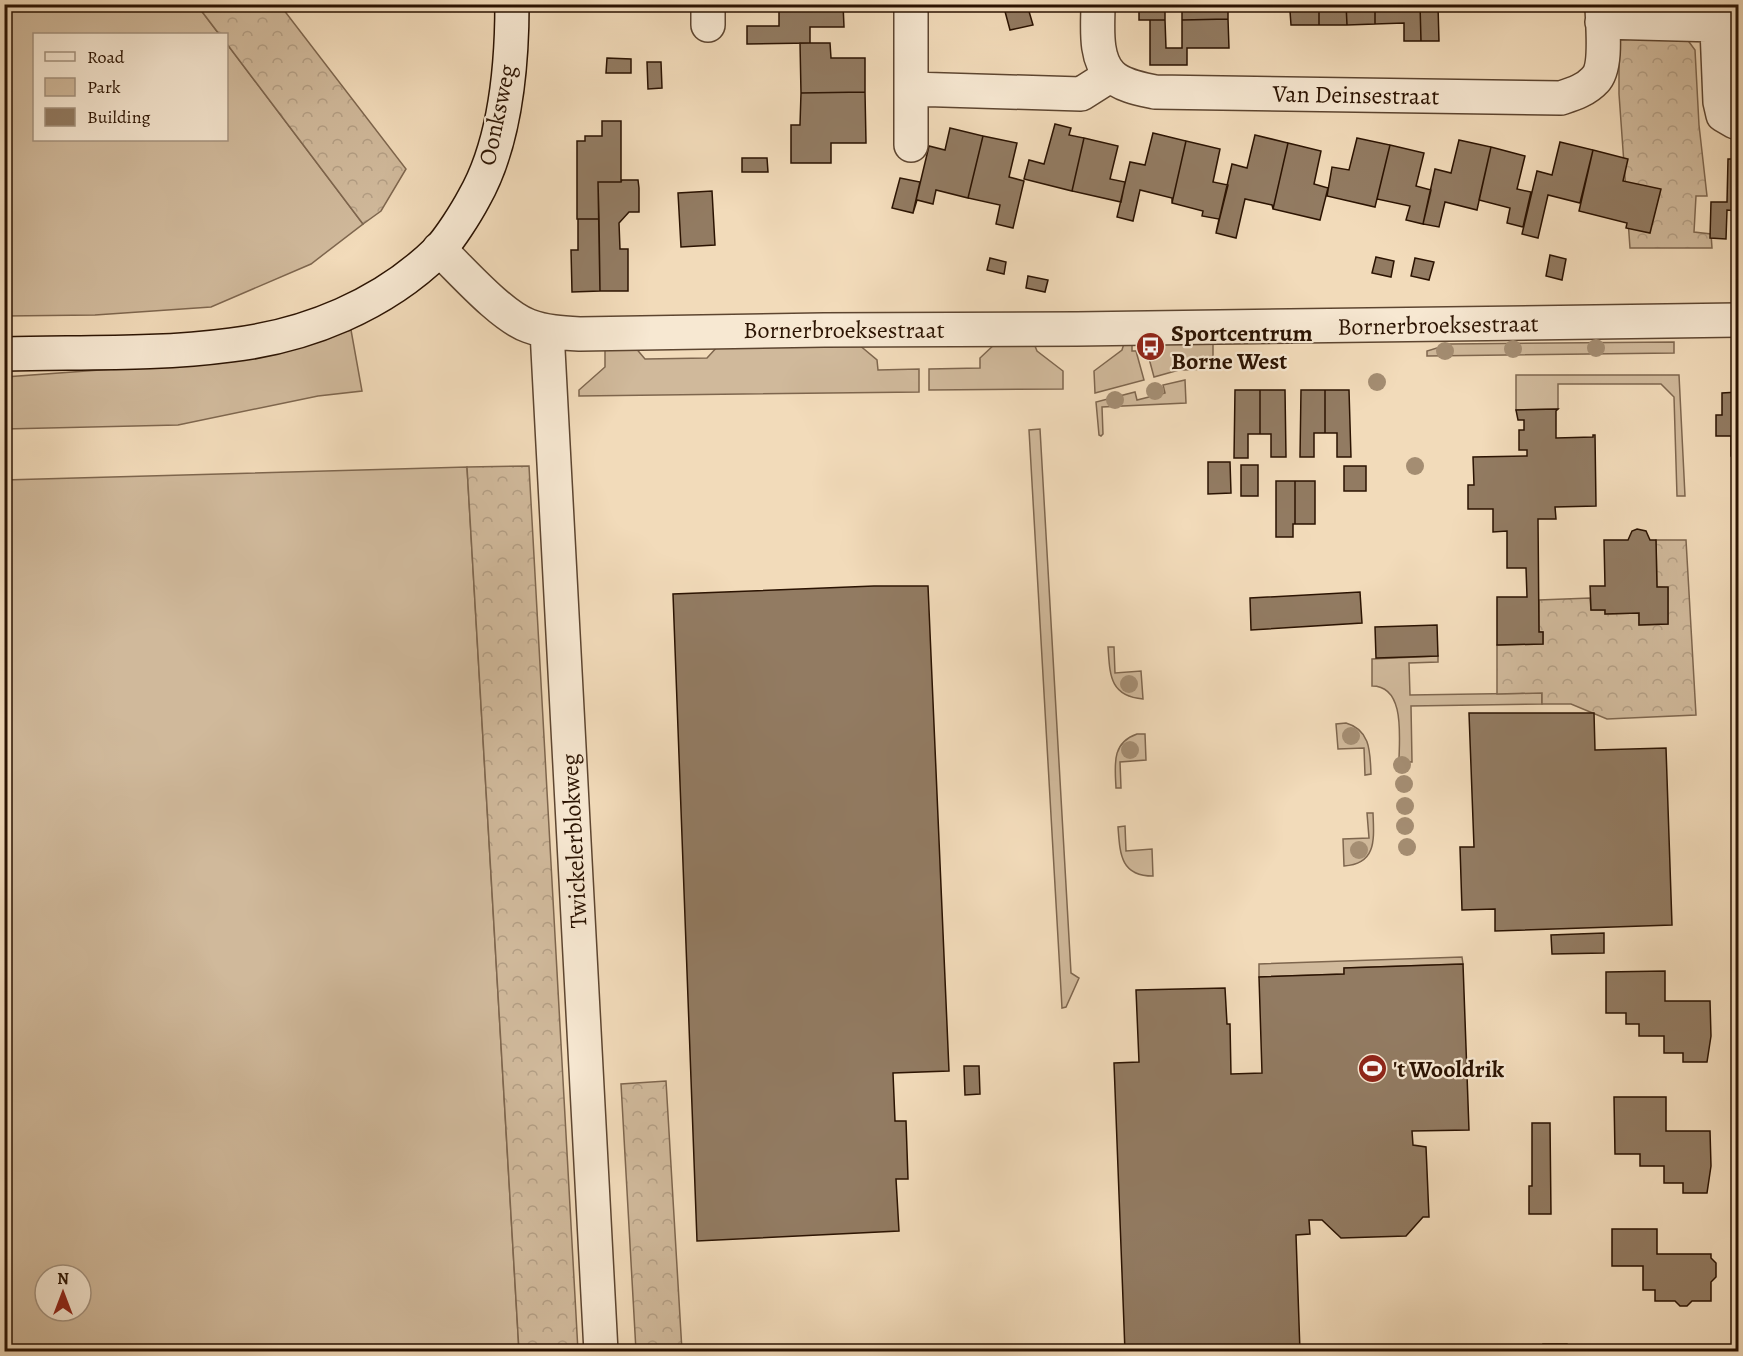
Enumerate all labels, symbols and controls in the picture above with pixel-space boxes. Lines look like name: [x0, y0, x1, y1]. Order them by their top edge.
legend: [33, 33, 228, 141]
text: Road: [87, 45, 125, 69]
street label: Oonksweg: [471, 62, 523, 168]
text: Park: [87, 75, 121, 99]
street label: Van Deinsestraat: [1271, 78, 1440, 112]
text: Building: [87, 105, 151, 129]
street label: Bornerbroeksestraat: [1337, 307, 1539, 343]
street label: Bornerbroeksestraat: [743, 314, 945, 346]
place label: Sportcentrum Borne West: [1171, 317, 1313, 377]
bus stop icon: Sportcentrum Borne West: [1134, 331, 1166, 363]
street label: Twickelerblokweg: [553, 753, 595, 929]
sports icon: 't Wooldrik: [1356, 1053, 1388, 1085]
place label: 't Wooldrik: [1393, 1053, 1505, 1085]
north arrow: [33, 1263, 93, 1323]
text: N: [57, 1268, 69, 1290]

